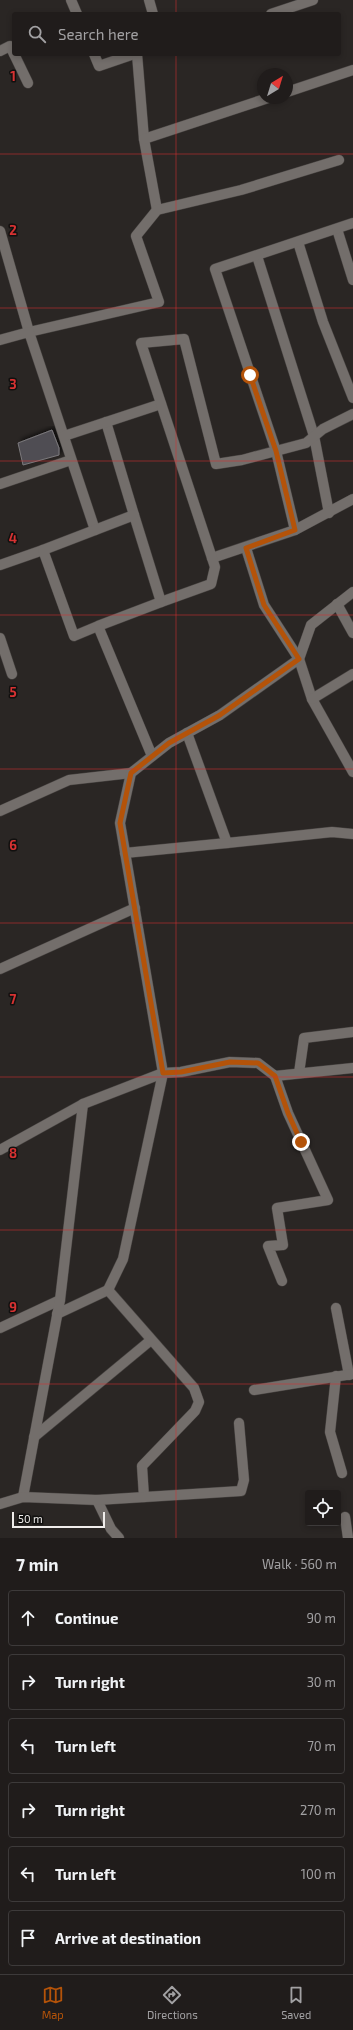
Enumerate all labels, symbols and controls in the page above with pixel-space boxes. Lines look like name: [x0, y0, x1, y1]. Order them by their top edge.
search box: [12, 12, 341, 56]
icon: search: [26, 23, 48, 45]
text: Search here: [58, 25, 139, 43]
text: 1: [10, 68, 16, 84]
north arrow: [257, 68, 293, 104]
text: 2: [9, 222, 17, 238]
route start: [241, 366, 259, 384]
text: 3: [9, 376, 17, 392]
text: 4: [9, 530, 17, 546]
text: 5: [9, 684, 17, 700]
text: 6: [9, 837, 17, 853]
text: 7: [10, 991, 17, 1007]
route end: [292, 1133, 310, 1151]
text: 8: [9, 1145, 17, 1161]
text: 9: [9, 1299, 17, 1315]
map controls: [305, 1490, 341, 1526]
button: locate: [305, 1490, 341, 1526]
scale bar: [12, 1510, 105, 1529]
text: 50 m: [18, 1512, 43, 1525]
text: 7 min: [16, 1554, 59, 1574]
text: Walk · 560 m: [262, 1556, 337, 1572]
icon: ahead: [17, 1607, 39, 1629]
text: Continue: [55, 1609, 118, 1627]
text: 90 m: [306, 1610, 336, 1626]
icon: right: [17, 1671, 39, 1693]
text: Turn right: [55, 1673, 125, 1691]
text: 30 m: [307, 1674, 336, 1690]
icon: left: [17, 1735, 39, 1757]
text: Turn left: [55, 1737, 116, 1755]
text: 70 m: [307, 1738, 336, 1754]
icon: right: [17, 1799, 39, 1821]
text: Turn right: [55, 1801, 125, 1819]
text: 270 m: [300, 1802, 336, 1818]
icon: left: [17, 1863, 39, 1885]
text: Turn left: [55, 1865, 116, 1883]
text: 100 m: [301, 1866, 336, 1882]
icon: arrive: [17, 1927, 39, 1949]
text: Arrive at destination: [55, 1929, 201, 1947]
tab: Map: [42, 1984, 64, 2021]
tab: Directions: [147, 1984, 198, 2021]
tab: Saved: [281, 1984, 311, 2021]

